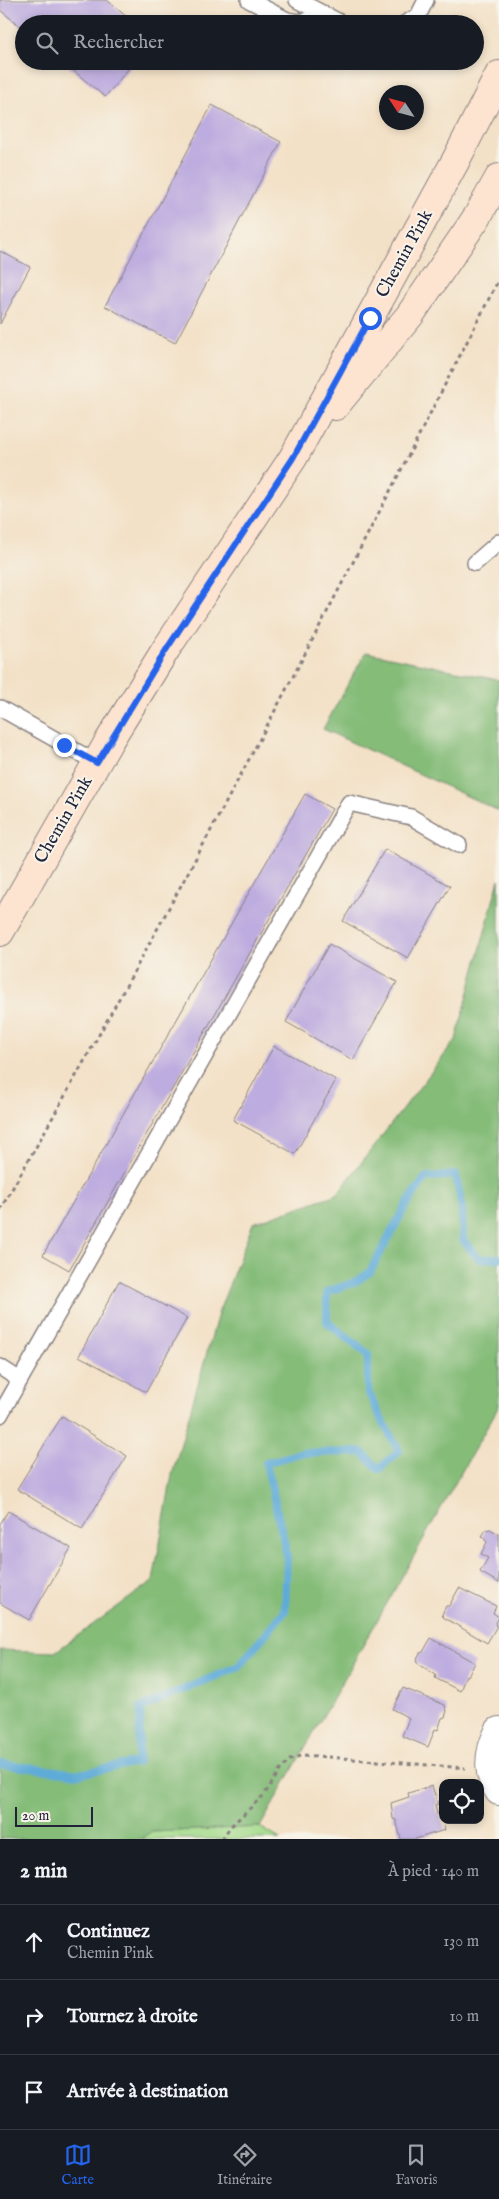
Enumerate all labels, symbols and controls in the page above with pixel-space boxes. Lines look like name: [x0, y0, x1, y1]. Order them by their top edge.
search box: [15, 15, 484, 70]
icon: search: [33, 29, 61, 57]
text: Rechercher: [73, 31, 164, 55]
north arrow: [379, 85, 424, 130]
street label: Chemin Pink: [371, 206, 439, 302]
route start: [359, 307, 382, 330]
route end: [53, 734, 76, 757]
street label: Chemin Pink: [30, 772, 98, 868]
map controls: [439, 1779, 484, 1824]
button: locate: [439, 1779, 484, 1824]
scale bar: [15, 1804, 92, 1827]
text: 20 m: [22, 1807, 49, 1825]
text: 2 min: [20, 1858, 67, 1885]
text: À pied · 140 m: [388, 1862, 479, 1882]
text: Continuez: [67, 1920, 150, 1944]
icon: ahead: [20, 1928, 48, 1956]
text: 130 m: [443, 1932, 479, 1952]
text: Chemin Pink: [67, 1944, 154, 1964]
icon: right: [20, 2003, 48, 2031]
text: Tournez à droite: [67, 2005, 198, 2029]
text: 10 m: [449, 2007, 479, 2027]
icon: arrive: [20, 2078, 48, 2106]
text: Arrivée à destination: [67, 2080, 228, 2104]
tab: Carte: [62, 2141, 94, 2189]
tab: Itinéraire: [217, 2141, 272, 2189]
tab: Favoris: [395, 2141, 437, 2189]

